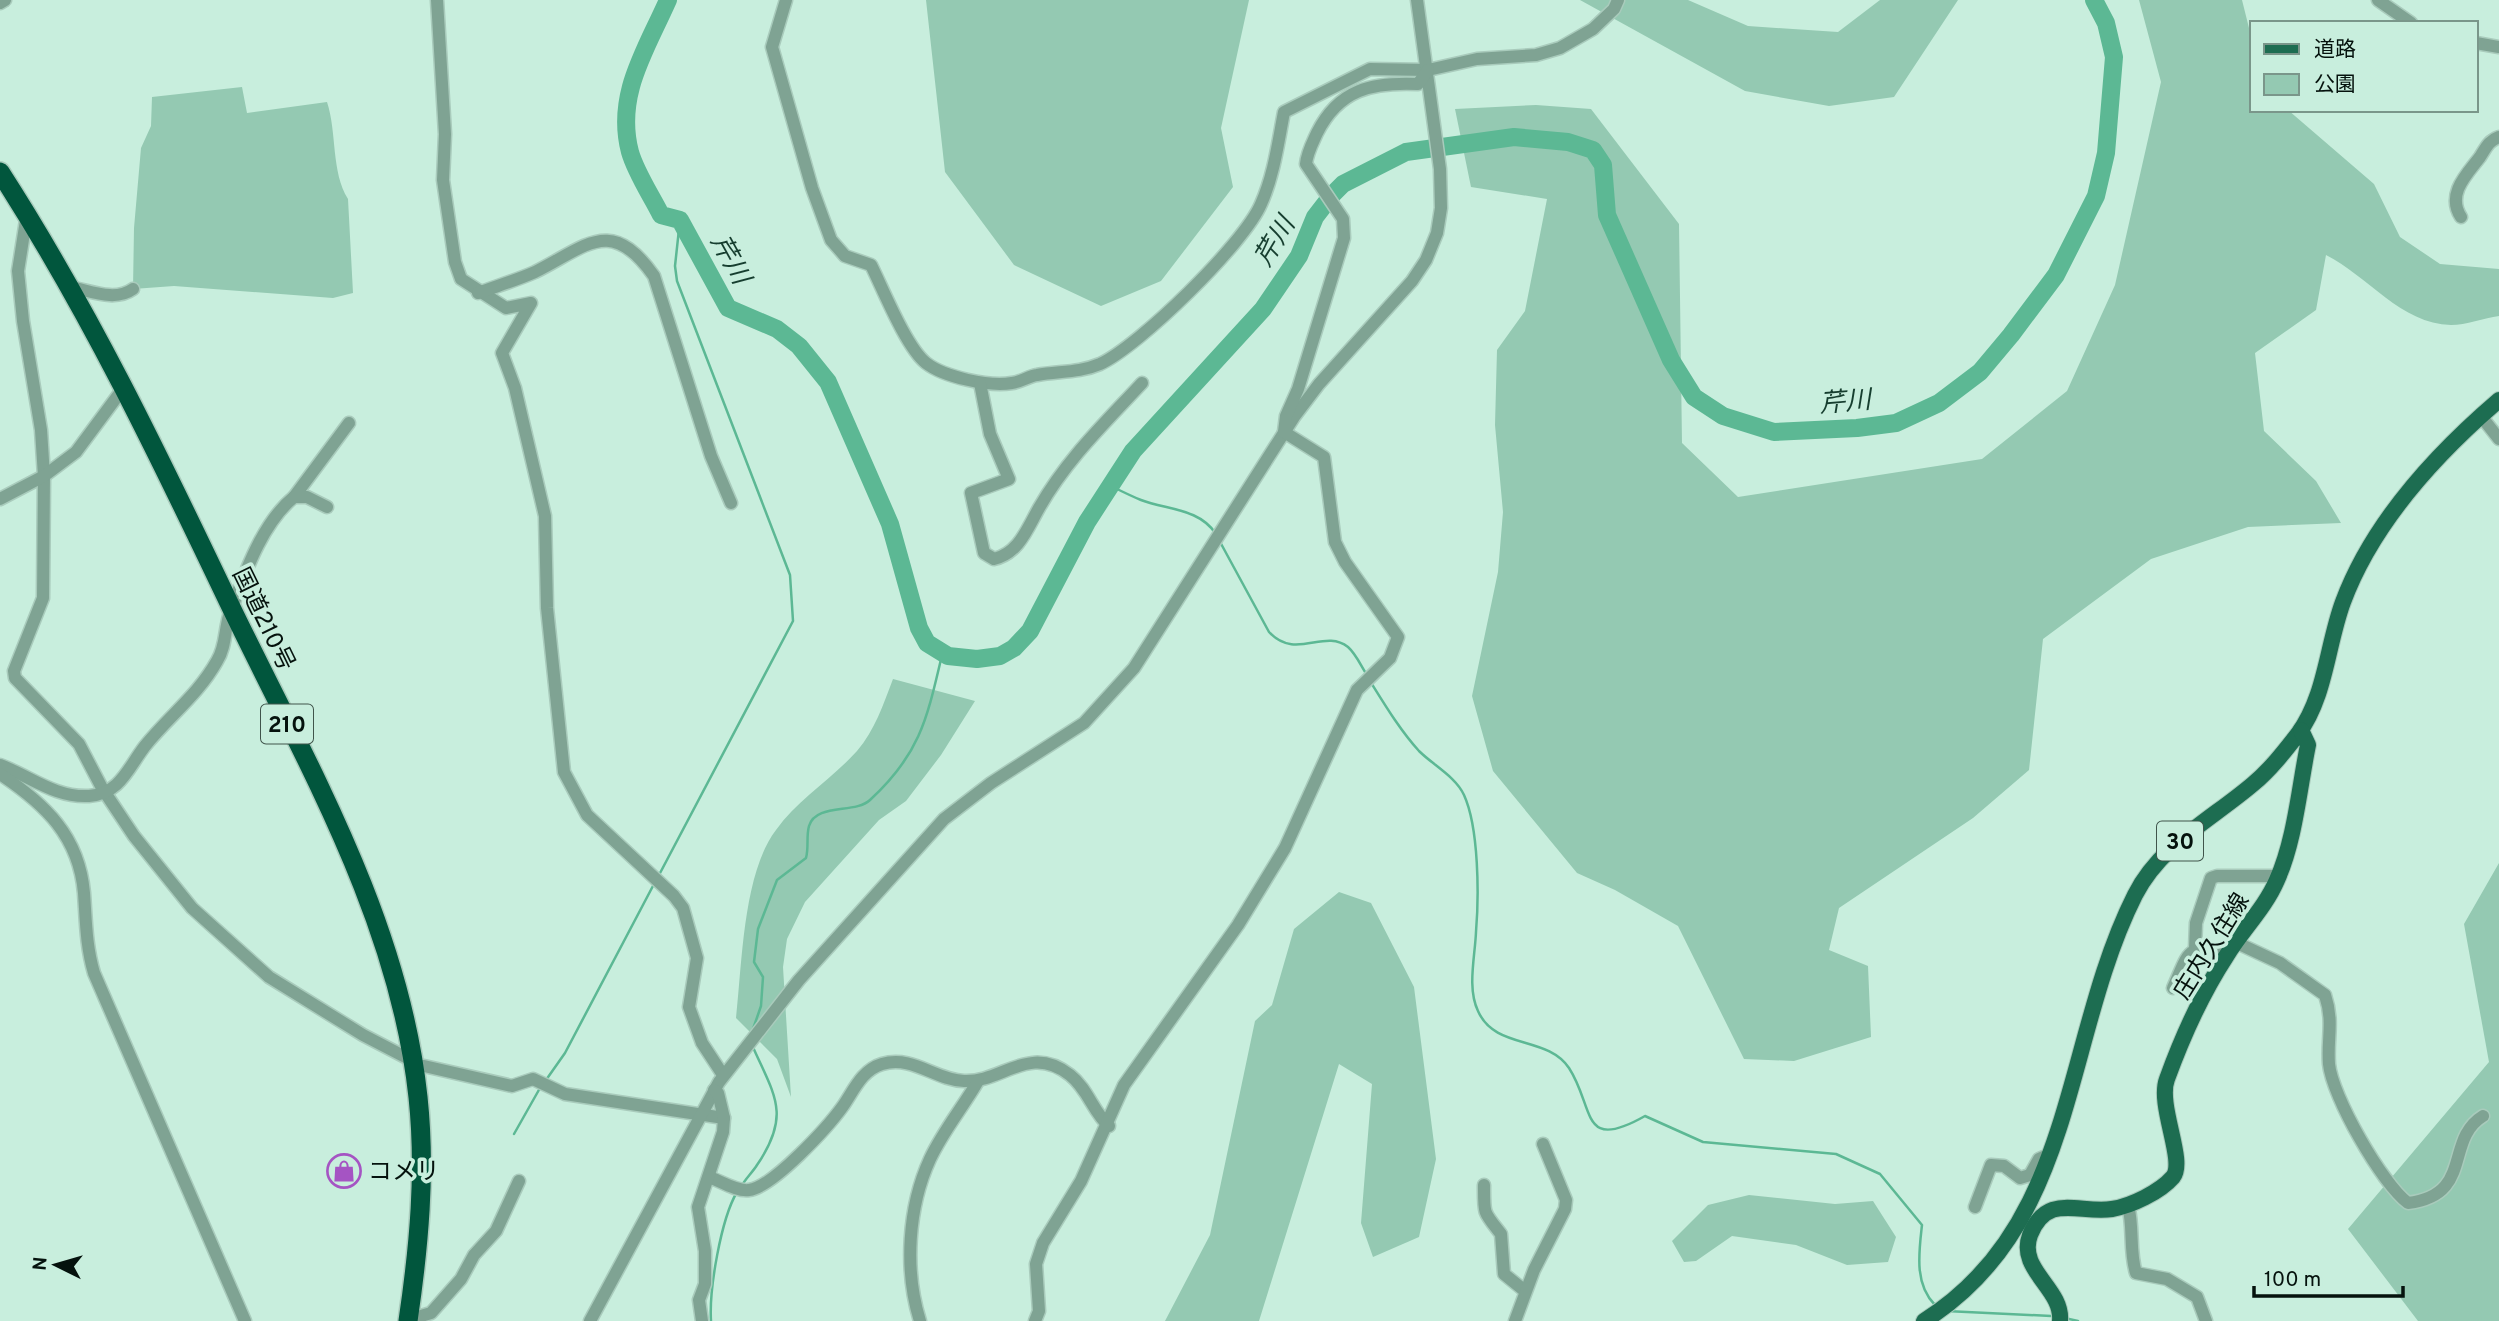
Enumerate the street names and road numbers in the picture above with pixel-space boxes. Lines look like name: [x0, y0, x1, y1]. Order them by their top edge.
street label: 国道210号: [224, 563, 300, 676]
road number: 210: [261, 704, 313, 744]
road number: 30: [2157, 821, 2203, 860]
street label: 庄内久住線: [2168, 888, 2257, 1006]

